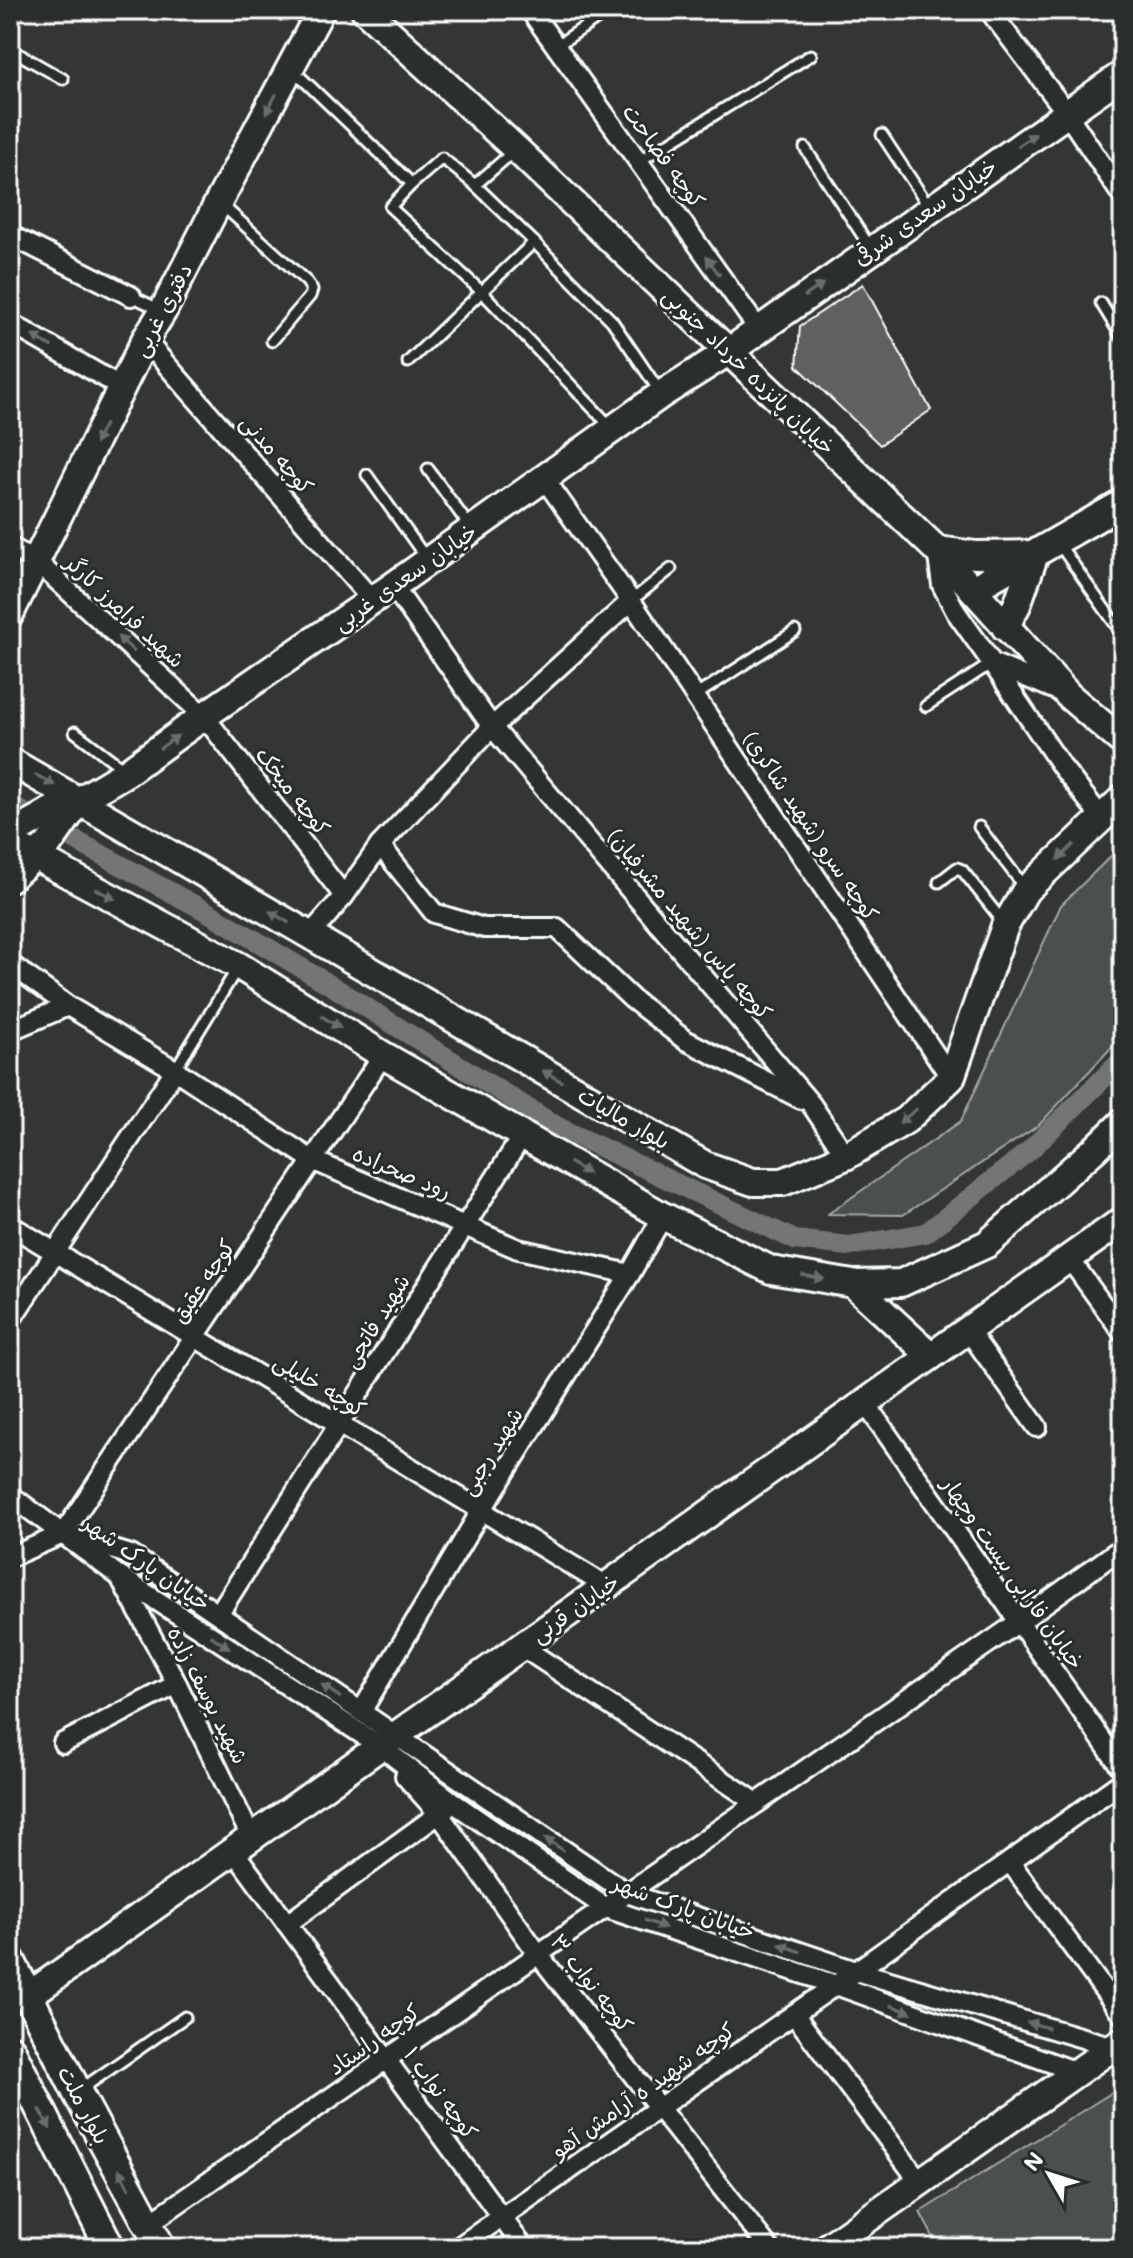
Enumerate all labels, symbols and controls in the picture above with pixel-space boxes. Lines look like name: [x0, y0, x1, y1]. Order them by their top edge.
one-way arrow: [264, 92, 278, 115]
street label: کوچه فصاحت: [617, 98, 712, 214]
one-way arrow: [1016, 133, 1037, 148]
street label: خیابان سعدی شرقی: [847, 151, 1002, 272]
one-way arrow: [706, 256, 722, 277]
street label: دفتری غربی: [125, 258, 199, 362]
street label: خیابان پانزده خرداد جنوبی: [656, 281, 842, 461]
one-way arrow: [804, 283, 825, 298]
one-way arrow: [31, 334, 53, 348]
street label: کوچه مدنی: [234, 407, 320, 501]
one-way arrow: [93, 422, 107, 445]
street label: خیابان سعدی غربی: [327, 516, 483, 638]
street label: شهید فرامرز کارگر: [58, 546, 192, 674]
one-way arrow: [117, 635, 136, 653]
street label: کوچه سرو (شهید شاکری): [736, 725, 886, 927]
one-way arrow: [158, 734, 179, 750]
street label: کوچه میخک: [250, 740, 337, 841]
one-way arrow: [34, 773, 56, 787]
street label: کوچه یاس (شهید مشرفیان): [602, 822, 779, 1026]
one-way arrow: [1057, 842, 1076, 860]
one-way arrow: [93, 887, 116, 901]
one-way arrow: [268, 910, 290, 924]
one-way arrow: [320, 1014, 342, 1028]
one-way arrow: [541, 1069, 563, 1083]
street label: بلوار مالیات: [573, 1080, 675, 1155]
one-way arrow: [898, 1108, 918, 1124]
street label: رود صحراده: [348, 1138, 456, 1205]
one-way arrow: [568, 1161, 590, 1175]
street label: کوچه عقیق: [164, 1233, 241, 1328]
street label: شهید فاتحی: [335, 1268, 417, 1374]
one-way arrow: [801, 1272, 826, 1284]
street label: کوچه خلیلی: [268, 1346, 372, 1424]
street label: شهید رجبی: [452, 1401, 530, 1501]
street label: خیابان فارابی بیست وچهار: [934, 1469, 1091, 1675]
street label: خیابان پارک شهر: [76, 1507, 217, 1618]
street label: خیابان قرنی: [525, 1567, 625, 1649]
street label: شهید یوسف زاده: [161, 1621, 256, 1768]
one-way arrow: [209, 1634, 230, 1649]
one-way arrow: [320, 1684, 341, 1699]
one-way arrow: [543, 1837, 564, 1852]
street label: خیابان پارک شهر: [607, 1867, 759, 1947]
one-way arrow: [644, 1919, 668, 1931]
street label: کوچه نواب ۳: [545, 1927, 640, 2038]
one-way arrow: [778, 1942, 802, 1954]
street label: کوچه راستاد: [322, 1996, 426, 2081]
one-way arrow: [889, 2003, 913, 2016]
street label: کوچه شهید ه آرامش آهو: [543, 2015, 740, 2165]
one-way arrow: [1026, 2018, 1050, 2031]
street label: کوچه نواب ۱: [398, 2040, 485, 2145]
street label: بلوار ملت: [52, 2061, 117, 2149]
one-way arrow: [38, 2107, 52, 2130]
north arrow: [1009, 2134, 1089, 2214]
text: N: [1017, 2145, 1050, 2177]
one-way arrow: [117, 2168, 130, 2191]

